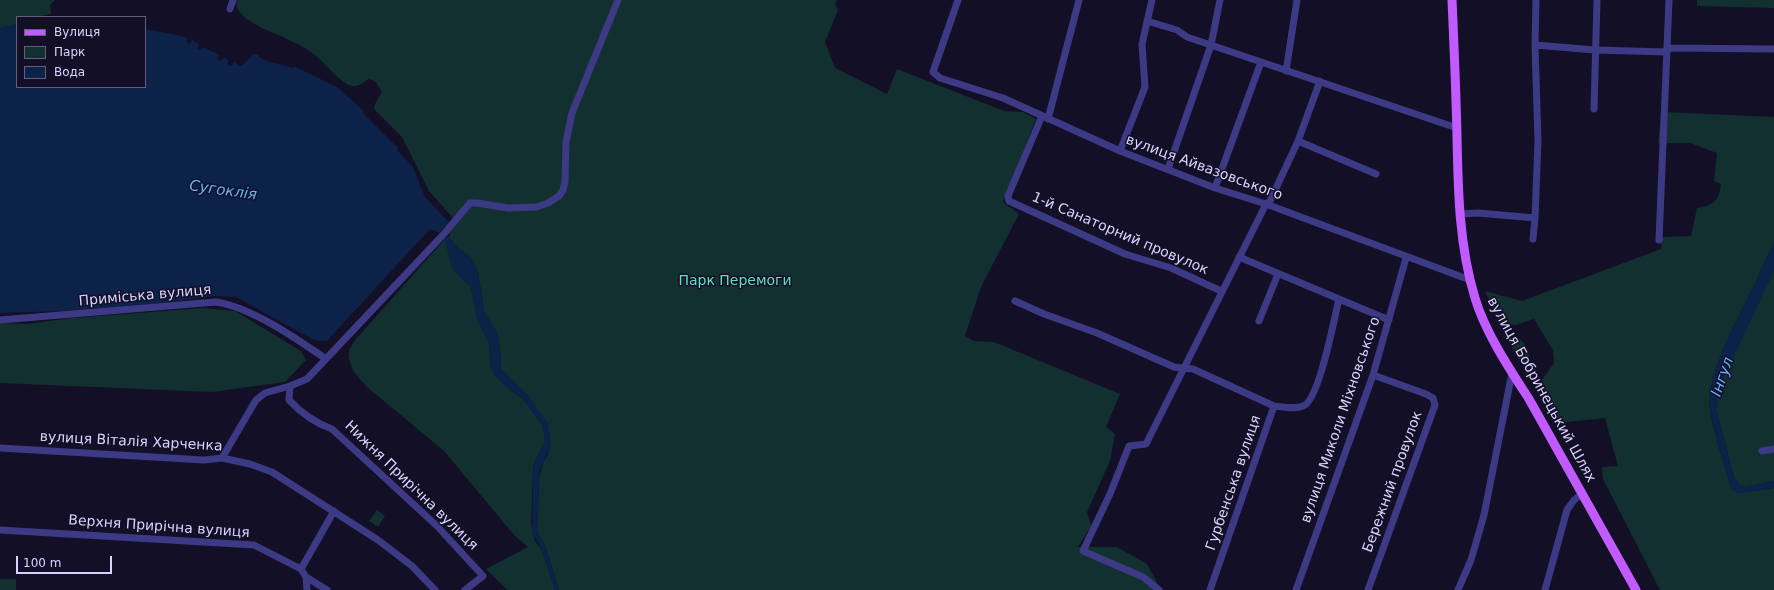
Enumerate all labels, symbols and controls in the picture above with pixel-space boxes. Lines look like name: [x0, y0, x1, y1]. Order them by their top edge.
legend: [16, 16, 146, 88]
text: Вулиця: [54, 25, 100, 39]
text: Парк: [54, 45, 85, 59]
text: Вода: [54, 65, 85, 79]
street label: вулиця Айвазовського: [1123, 132, 1285, 204]
water label: Сугоклія: [188, 177, 258, 205]
street label: 1-й Санаторний провулок: [1029, 189, 1211, 279]
park label: Парк Перемоги: [678, 273, 792, 289]
street label: Приміська вулиця: [78, 282, 212, 310]
street label: вулиця Бобринецький Шлях: [1483, 295, 1599, 485]
street label: вулиця Миколи Міхновського: [1298, 315, 1384, 525]
water label: Інгул: [1708, 355, 1738, 399]
street label: Бережний провулок: [1360, 409, 1426, 555]
street label: Гурбенська вулиця: [1203, 413, 1265, 553]
street label: Нижня Прирічна вулиця: [341, 418, 481, 554]
street label: вулиця Віталія Харченка: [39, 429, 223, 455]
street label: Верхня Прирічна вулиця: [68, 512, 250, 542]
scale bar: [18, 548, 114, 574]
text: 100 m: [23, 556, 61, 570]

